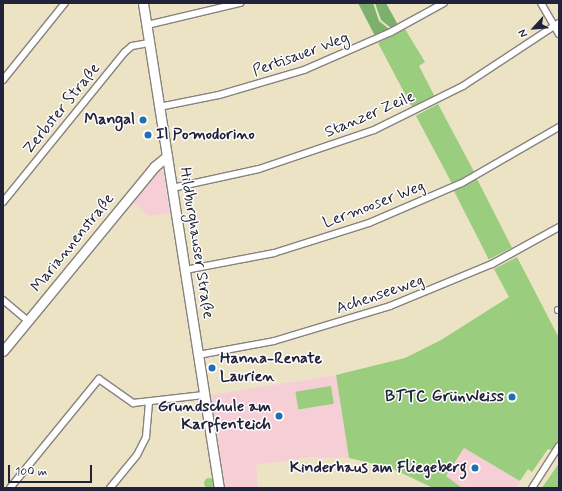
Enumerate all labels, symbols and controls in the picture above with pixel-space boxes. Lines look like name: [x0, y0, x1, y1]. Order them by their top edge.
north arrow: [514, 8, 554, 48]
text: N: [515, 27, 531, 40]
street label: Pertisauer Weg: [250, 29, 352, 81]
street label: Zerbster Straße: [19, 60, 105, 158]
street label: Stanzer Zeile: [322, 87, 418, 143]
place label: Mangal: [84, 110, 135, 130]
marker: Mangal: [138, 115, 148, 125]
place label: Il Pomodorino: [156, 125, 248, 145]
marker: Il Pomodorino: [143, 130, 153, 140]
street label: Hildburghauser Straße: [175, 166, 217, 320]
street label: Lermooser Weg: [320, 176, 428, 234]
street label: Mariannenstraße: [27, 190, 119, 296]
street label: Achenseeweg: [334, 271, 426, 319]
place label: Hanna-Renate Laurien: [220, 349, 322, 387]
marker: Hanna-Renate Laurien: [207, 363, 217, 373]
place label: BTTC GrünWeiss: [386, 387, 504, 407]
marker: BTTC GrünWeiss: [507, 392, 517, 402]
place label: Grundschule am Karpfenteich: [159, 397, 271, 435]
marker: Grundschule am Karpfenteich: [274, 411, 284, 421]
scale bar: [10, 457, 94, 483]
place label: Kinderhaus am Fliegeberg: [290, 458, 467, 478]
marker: Kinderhaus am Fliegeberg: [470, 463, 480, 473]
text: 100 m: [15, 464, 47, 480]

